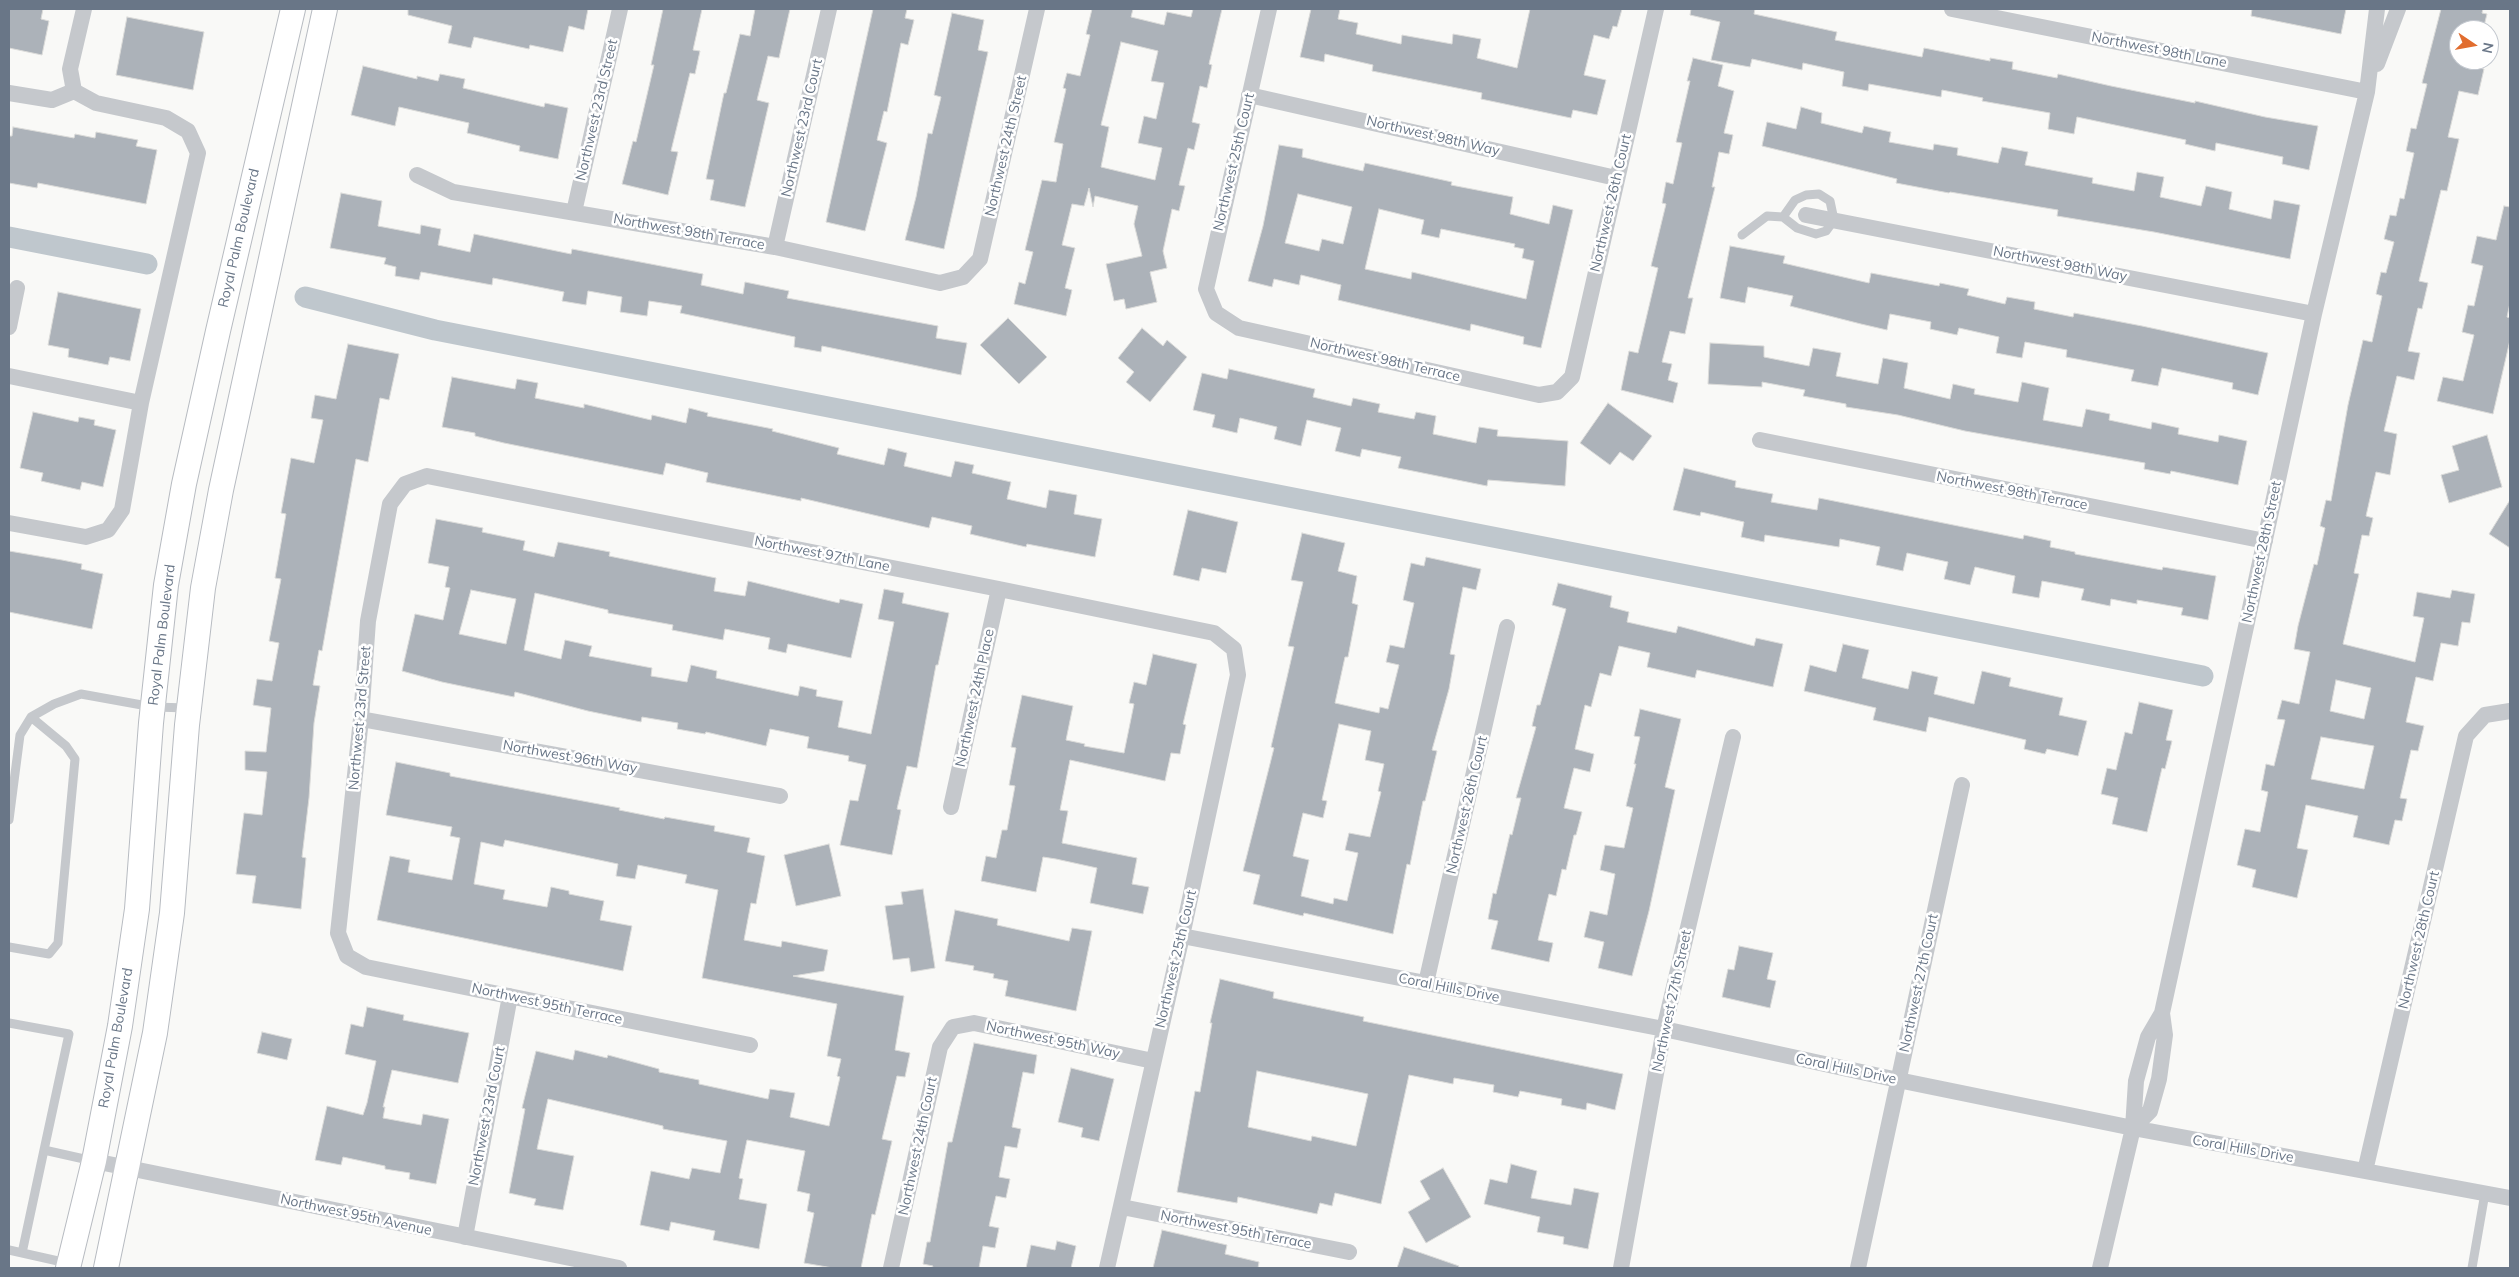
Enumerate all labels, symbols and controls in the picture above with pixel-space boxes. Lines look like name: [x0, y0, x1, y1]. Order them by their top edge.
north arrow: [2449, 20, 2499, 70]
street label: Northwest 98th Lane: [2090, 29, 2228, 71]
street label: Northwest 23rd Street: [573, 38, 621, 182]
text: N: [2478, 41, 2498, 55]
street label: Northwest 23rd Court: [778, 57, 826, 199]
street label: Northwest 24th Street: [982, 74, 1030, 218]
street label: Northwest 25th Court: [1210, 91, 1258, 233]
street label: Northwest 98th Way: [1365, 113, 1501, 159]
street label: Northwest 26th Court: [1587, 132, 1635, 274]
street label: Royal Palm Boulevard: [215, 167, 263, 309]
street label: Northwest 98th Terrace: [612, 210, 766, 254]
street label: Northwest 98th Way: [1992, 243, 2128, 285]
street label: Northwest 98th Terrace: [1308, 335, 1462, 385]
street label: Northwest 98th Terrace: [1935, 468, 2089, 514]
street label: Northwest 28th Street: [2239, 480, 2285, 624]
street label: Northwest 97th Lane: [753, 533, 891, 575]
street label: Royal Palm Boulevard: [145, 563, 179, 707]
street label: Northwest 24th Place: [952, 627, 998, 769]
street label: Northwest 23rd Street: [345, 645, 375, 791]
street label: Northwest 26th Court: [1443, 734, 1491, 876]
street label: Northwest 96th Way: [502, 737, 638, 777]
street label: Northwest 28th Court: [2395, 869, 2443, 1011]
street label: Northwest 25th Court: [1152, 888, 1200, 1030]
street label: Northwest 27th Court: [1896, 912, 1942, 1054]
street label: Northwest 27th Street: [1649, 929, 1695, 1073]
street label: Royal Palm Boulevard: [95, 967, 137, 1109]
street label: Coral Hills Drive: [1397, 970, 1501, 1006]
street label: Northwest 95th Terrace: [470, 980, 624, 1028]
street label: Northwest 95th Way: [985, 1018, 1121, 1062]
street label: Northwest 23rd Court: [465, 1045, 509, 1187]
street label: Coral Hills Drive: [1794, 1050, 1898, 1088]
street label: Northwest 24th Court: [895, 1075, 941, 1217]
street label: Coral Hills Drive: [2191, 1132, 2295, 1166]
street label: Northwest 95th Avenue: [279, 1191, 433, 1239]
street label: Northwest 95th Terrace: [1159, 1207, 1313, 1253]

